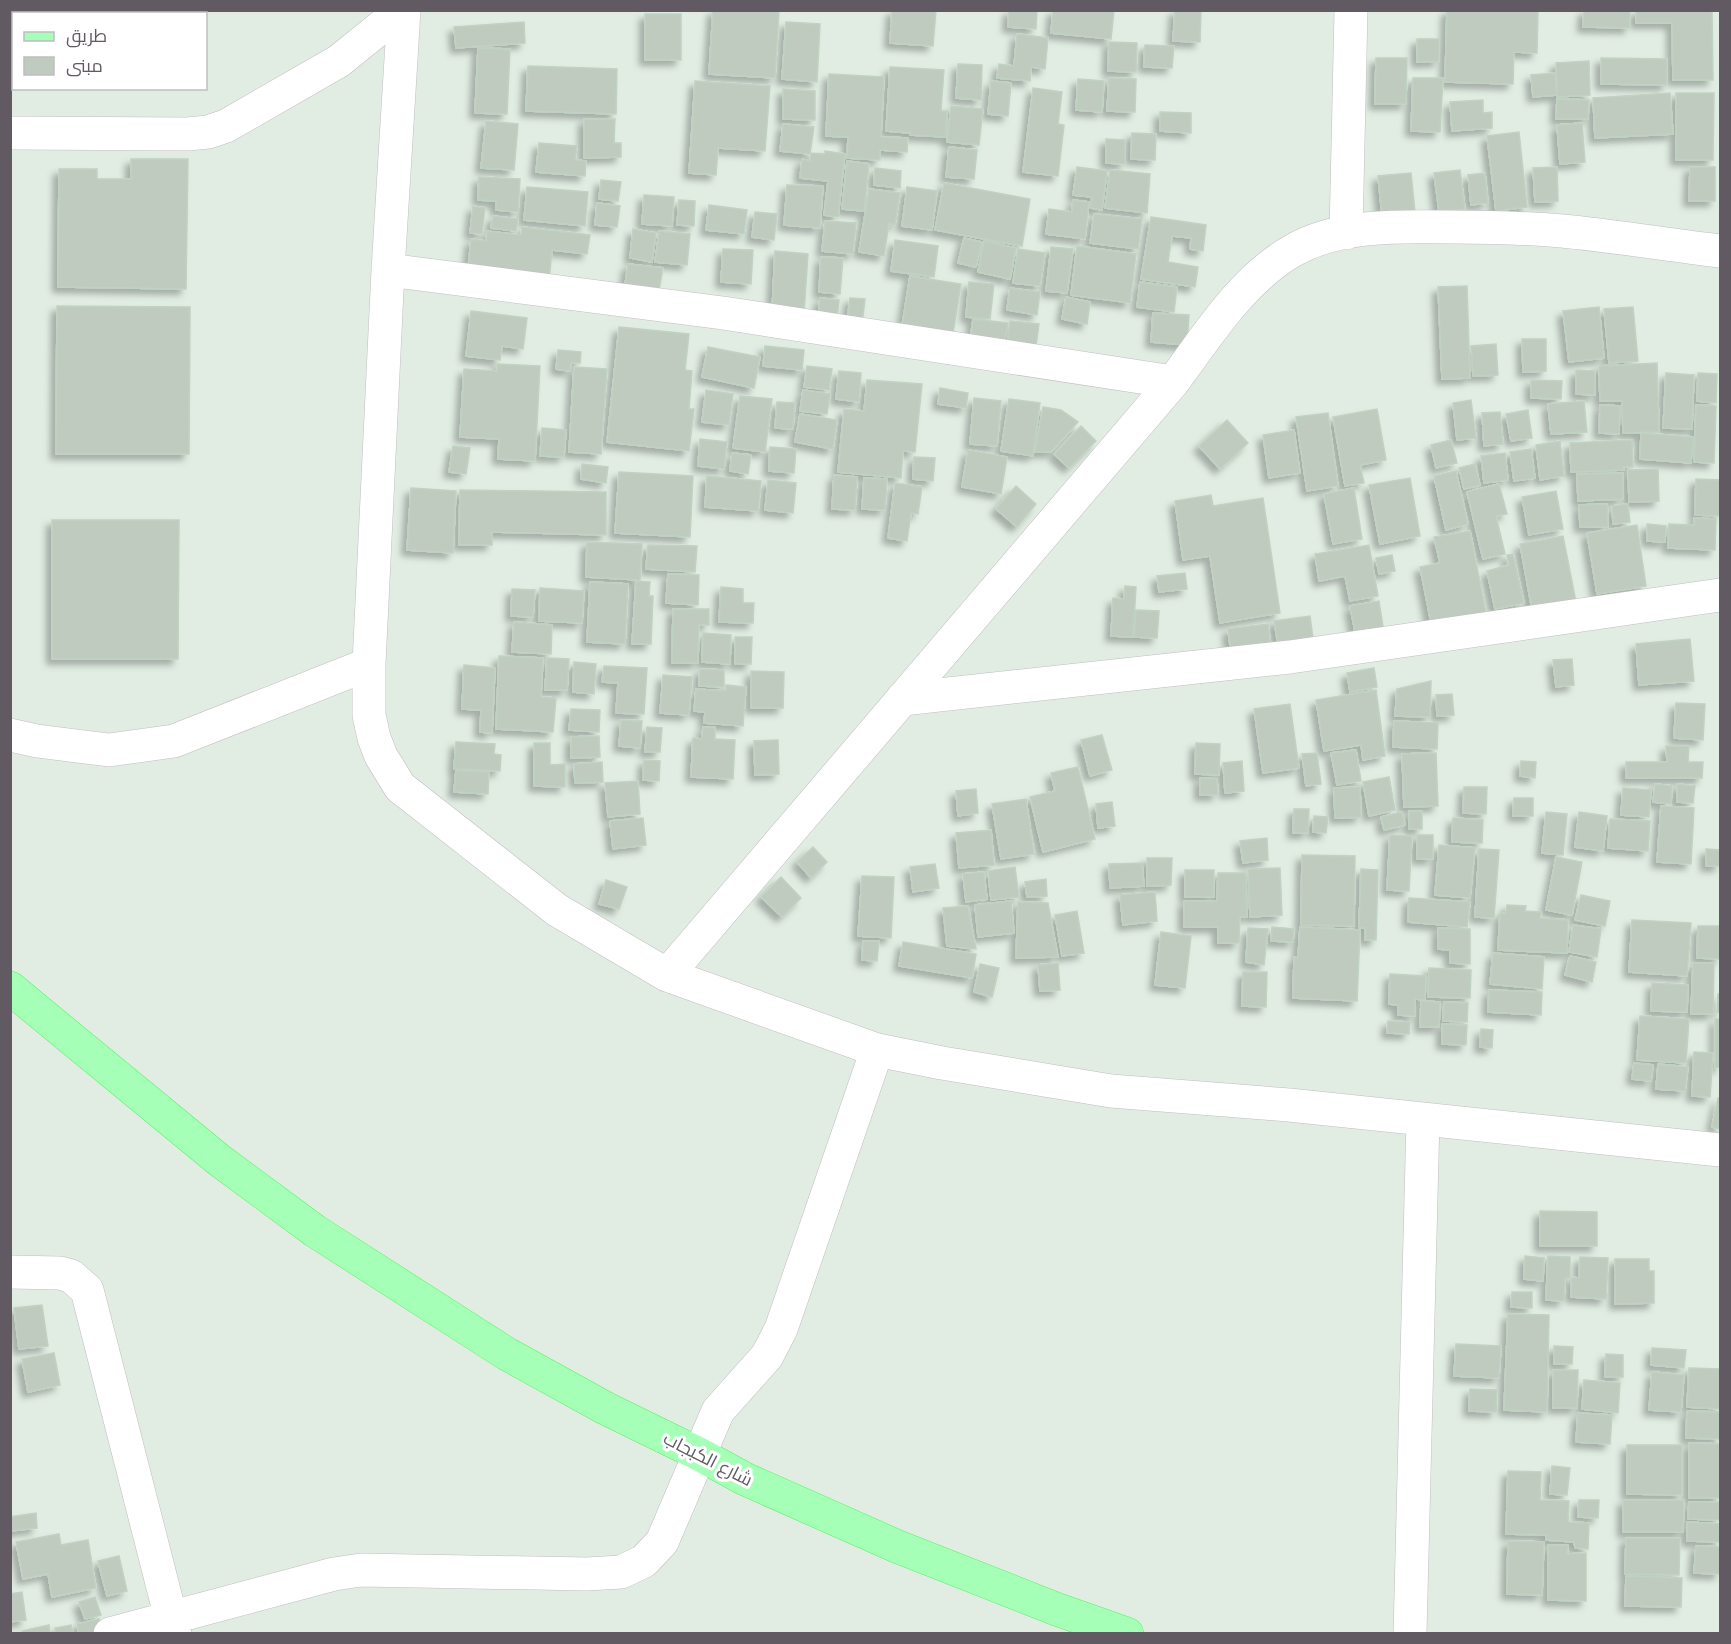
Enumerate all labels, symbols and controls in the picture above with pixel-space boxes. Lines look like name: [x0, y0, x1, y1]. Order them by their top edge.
legend: [12, 12, 207, 90]
text: طريق: [66, 25, 107, 48]
text: مبنى: [66, 55, 103, 77]
street label: شارع الكبجاب: [659, 1427, 756, 1492]

